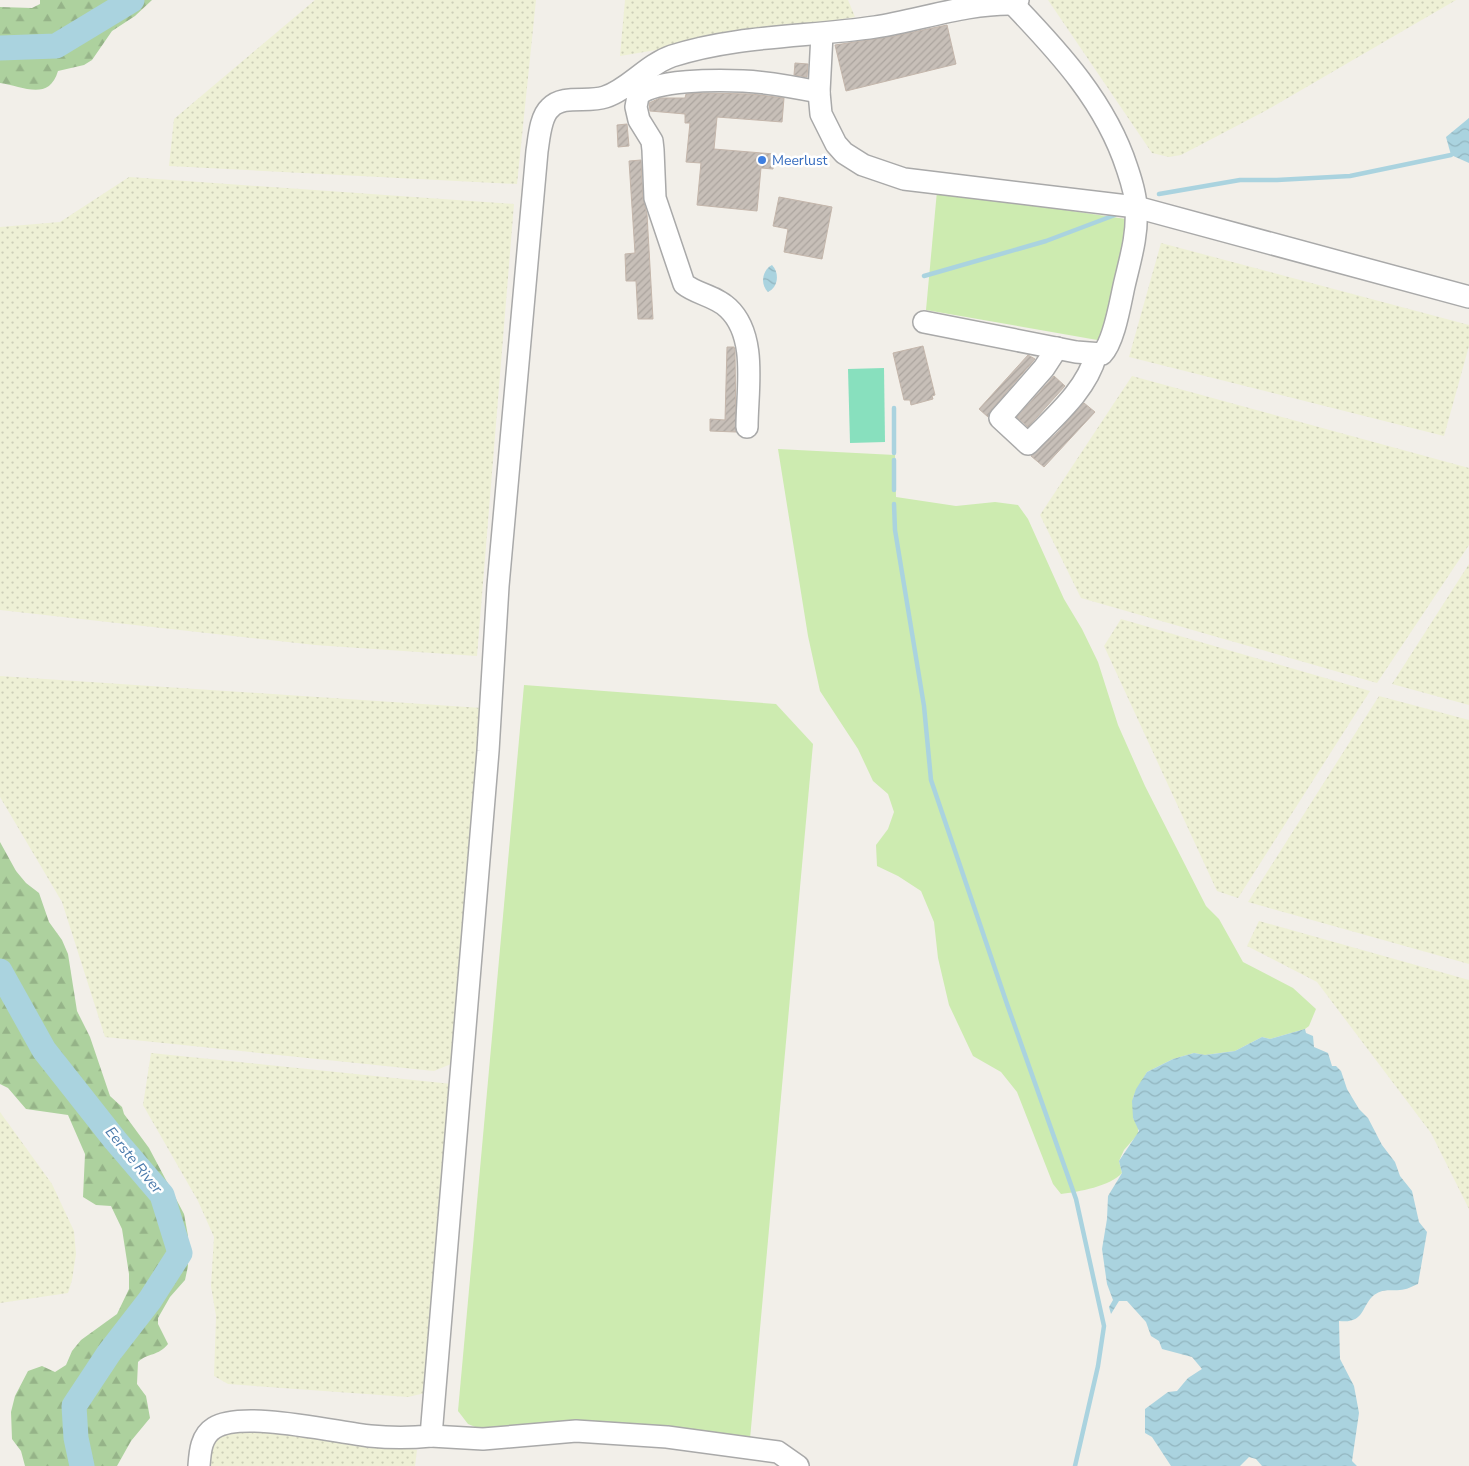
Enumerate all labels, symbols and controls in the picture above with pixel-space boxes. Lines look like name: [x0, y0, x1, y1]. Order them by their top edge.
place label: Meerlust: [772, 151, 828, 170]
marker: Meerlust: [756, 154, 768, 166]
water label: Eerste River: [101, 1122, 168, 1198]

